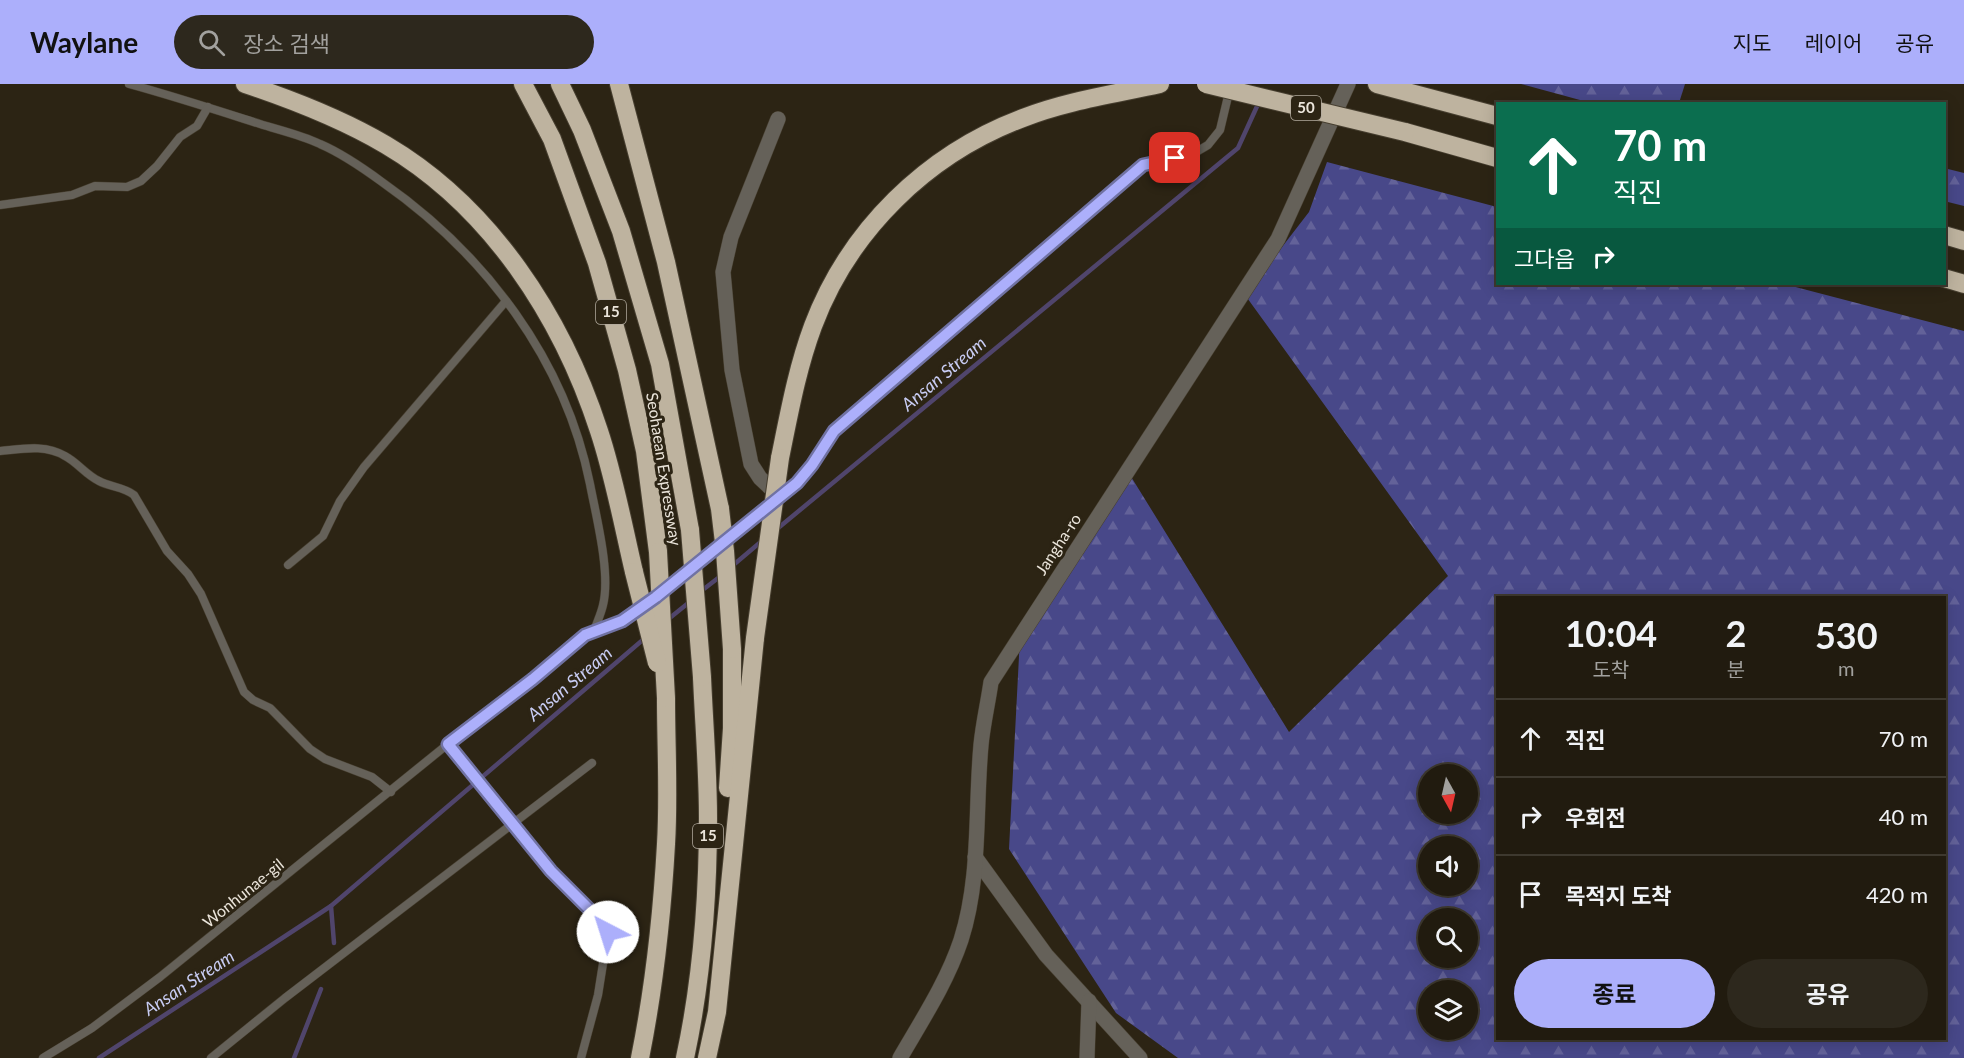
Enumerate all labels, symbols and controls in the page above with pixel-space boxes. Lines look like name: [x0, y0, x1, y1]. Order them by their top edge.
search box: [174, 15, 594, 69]
text: Waylane: [30, 25, 138, 59]
icon: search: [195, 26, 228, 59]
text: 장소 검색: [243, 30, 330, 57]
text: 지도: [1733, 30, 1771, 55]
text: 레이어: [1804, 30, 1862, 55]
text: 공유: [1895, 30, 1934, 55]
road number: 50: [1291, 96, 1321, 120]
text: 70 m: [1613, 120, 1707, 170]
icon: ahead: [1514, 126, 1592, 204]
pin: [1149, 132, 1200, 183]
icon: arrive: [1158, 141, 1191, 174]
text: 직진: [1613, 175, 1663, 208]
icon: right: [1587, 240, 1620, 273]
text: 그다음: [1514, 245, 1575, 272]
road number: 15: [596, 300, 626, 324]
water label: Ansan Stream: [896, 331, 990, 416]
street label: Seohaean Expressway: [643, 391, 686, 548]
street label: Jangha-ro: [1031, 510, 1084, 578]
text: 10:04: [1564, 611, 1657, 655]
text: 2: [1726, 611, 1747, 655]
text: 530: [1815, 613, 1878, 657]
water label: Ansan Stream: [522, 641, 616, 726]
text: m: [1838, 656, 1854, 680]
text: 도착: [1592, 657, 1629, 681]
text: 분: [1727, 657, 1745, 681]
icon: ahead: [1514, 722, 1547, 755]
text: 70 m: [1879, 725, 1928, 752]
text: 직진: [1565, 726, 1605, 753]
north arrow: [1418, 764, 1478, 824]
map controls: [1418, 764, 1478, 1040]
icon: right: [1514, 800, 1547, 833]
text: 40 m: [1879, 803, 1928, 830]
text: 우회전: [1565, 804, 1626, 831]
road number: 15: [693, 824, 723, 848]
button: sound: [1418, 836, 1478, 896]
street label: Wonhunae-gil: [198, 854, 287, 931]
icon: arrive: [1514, 878, 1547, 911]
text: 420 m: [1866, 881, 1928, 908]
text: 목적지 도착: [1565, 882, 1672, 909]
position arrow: [576, 900, 640, 964]
button: search: [1418, 908, 1478, 968]
water label: Ansan Stream: [138, 945, 238, 1020]
button: 종료: [1514, 959, 1715, 1028]
button: 공유: [1727, 959, 1928, 1028]
button: layers: [1418, 980, 1478, 1040]

